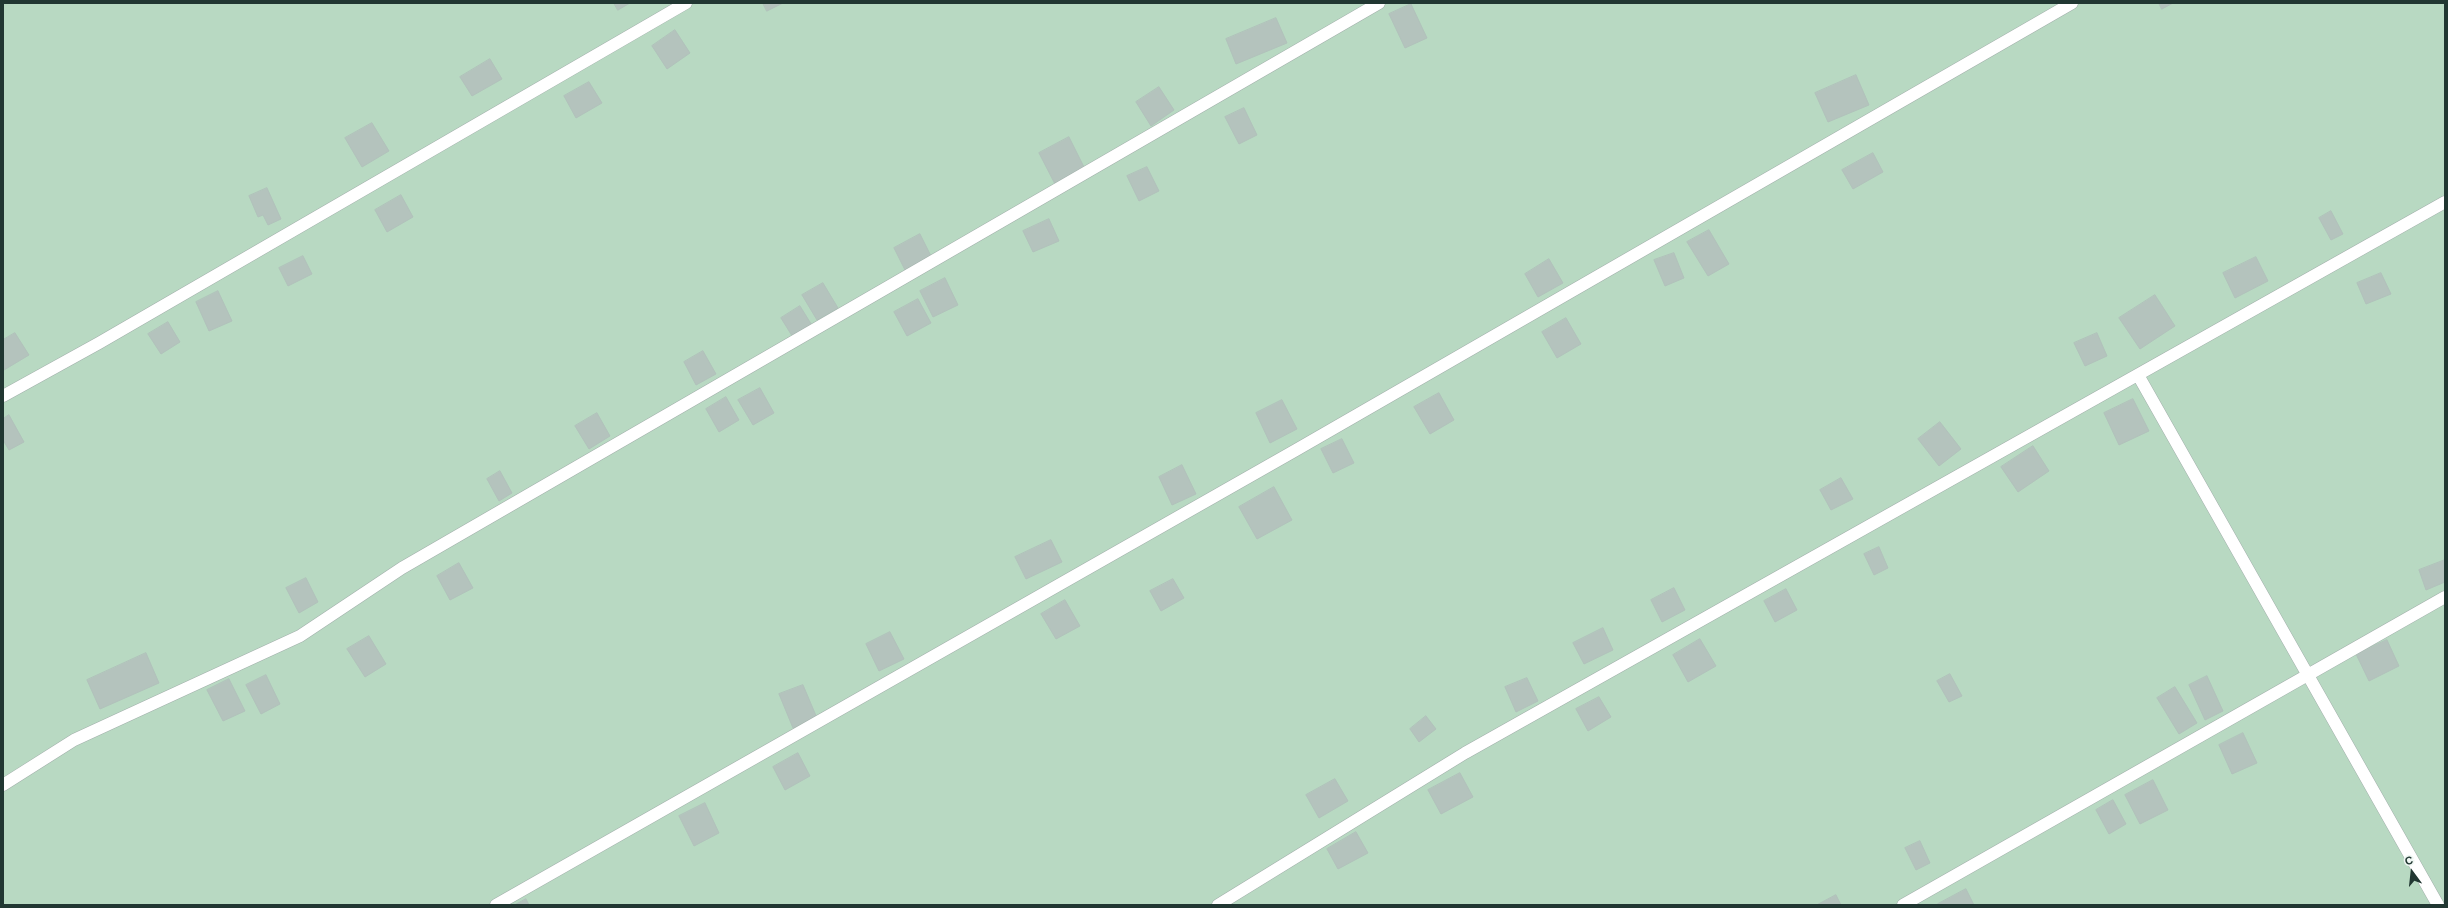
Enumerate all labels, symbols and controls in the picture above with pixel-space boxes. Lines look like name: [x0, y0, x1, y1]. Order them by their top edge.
north arrow: [2392, 852, 2432, 892]
text: С: [2403, 853, 2415, 868]

